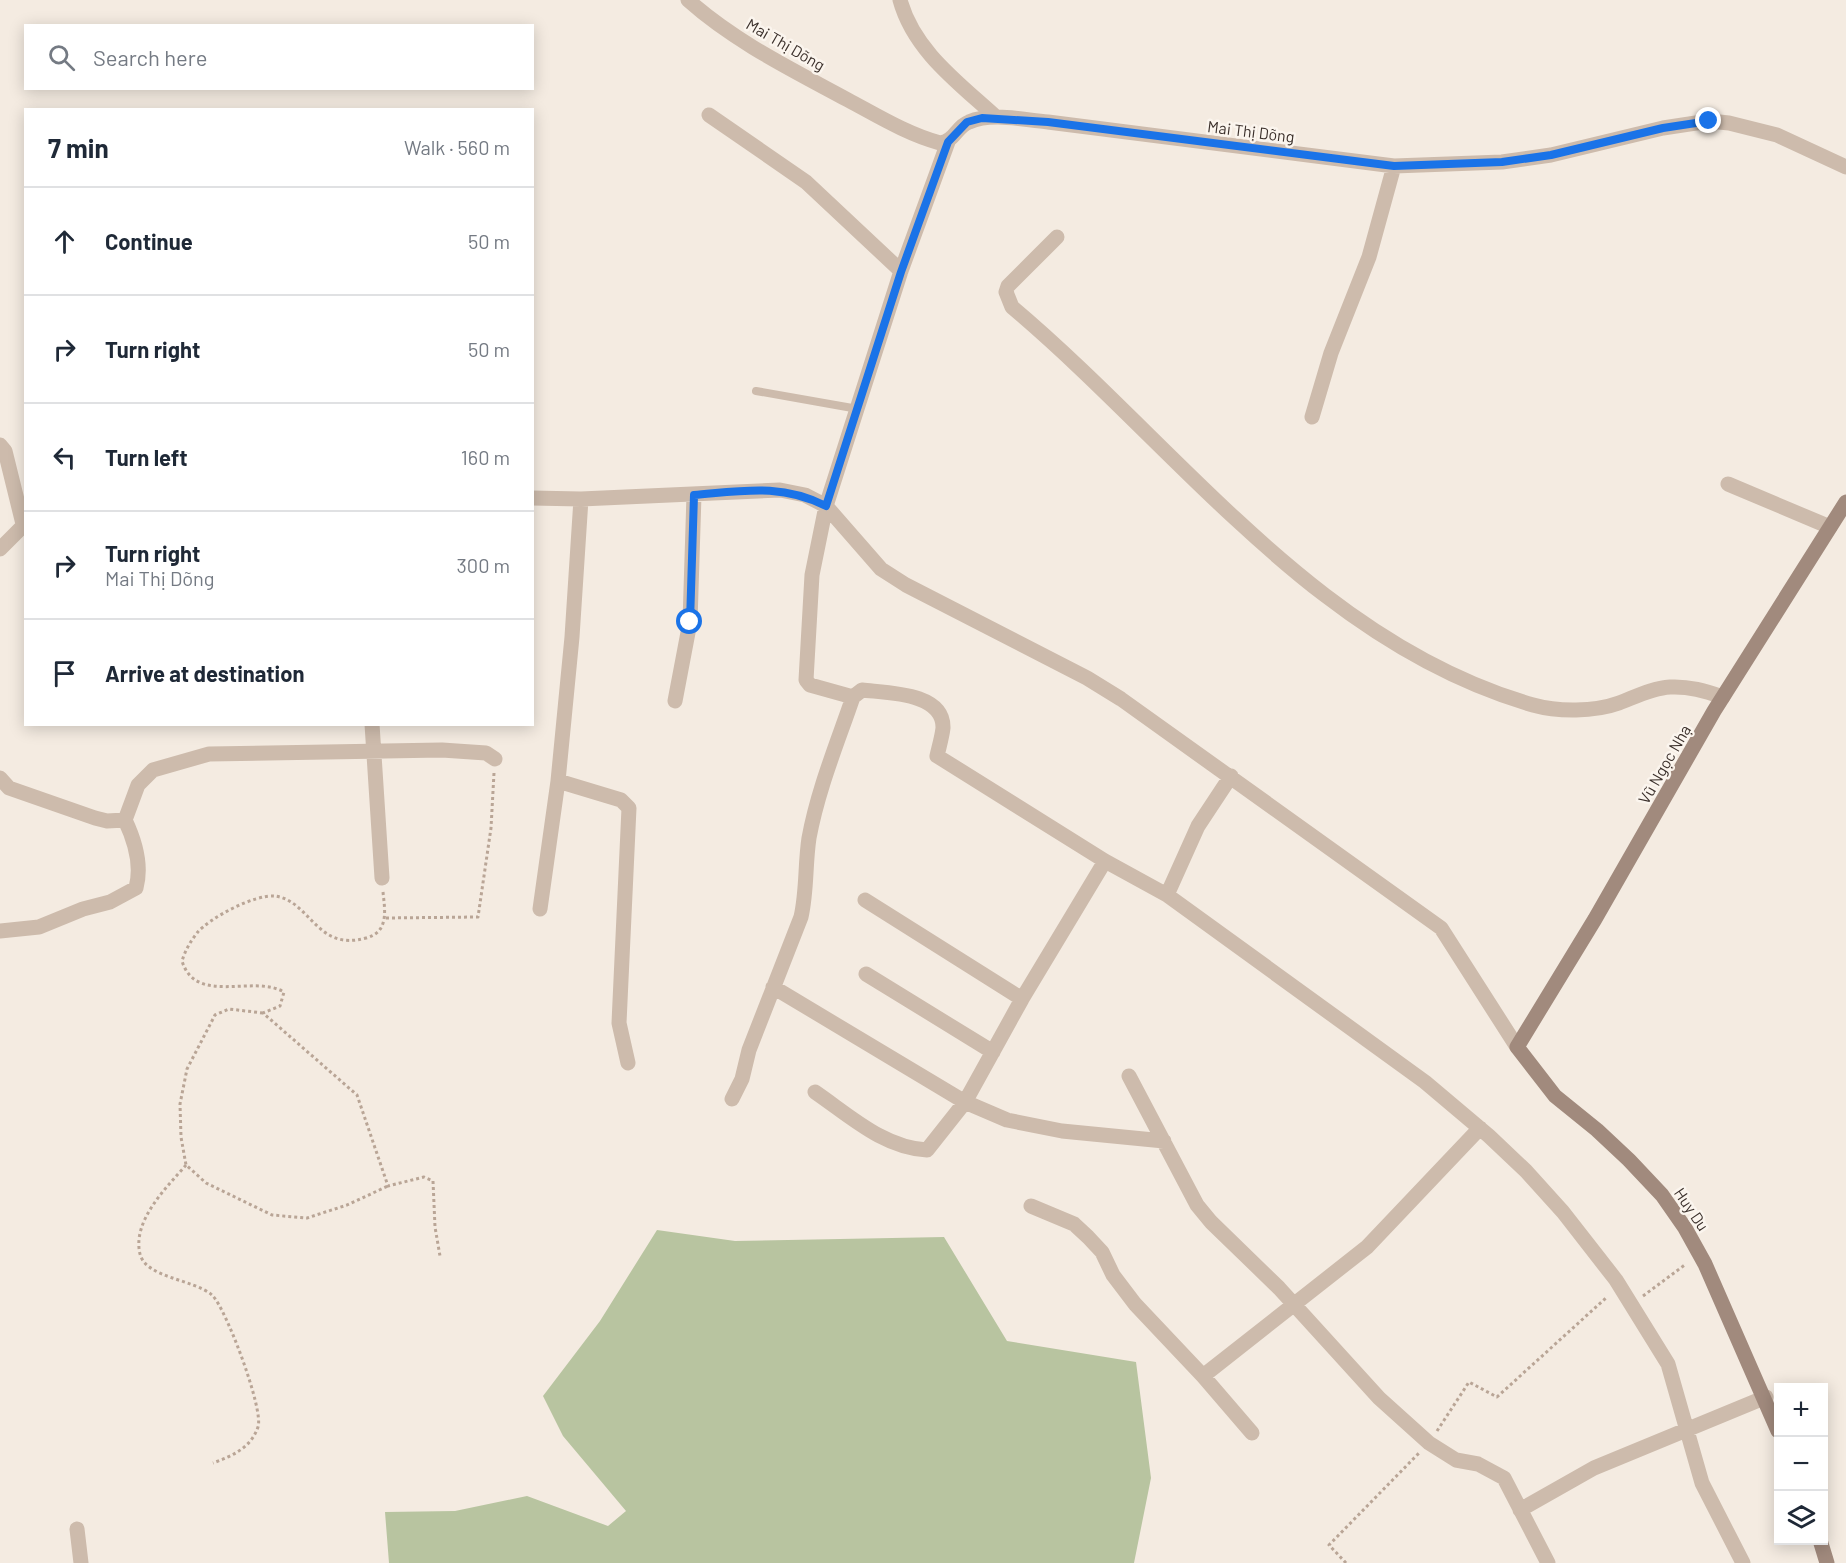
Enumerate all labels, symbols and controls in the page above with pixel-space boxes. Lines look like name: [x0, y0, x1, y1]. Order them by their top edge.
street label: Mai Thị Dõng: [743, 14, 829, 74]
search box: [24, 24, 534, 90]
icon: search: [45, 41, 78, 74]
text: Search here: [93, 44, 207, 70]
route end: [1695, 107, 1721, 133]
street label: Mai Thị Dõng: [1206, 116, 1296, 146]
text: 7 min: [48, 132, 109, 163]
text: Walk · 560 m: [404, 135, 510, 159]
icon: ahead: [48, 225, 81, 258]
text: Continue: [105, 228, 193, 254]
text: 50 m: [468, 229, 510, 253]
icon: right: [48, 333, 81, 366]
text: Turn right: [105, 336, 200, 362]
text: 50 m: [468, 337, 510, 361]
icon: left: [48, 441, 81, 474]
text: Turn left: [105, 444, 188, 470]
text: 160 m: [461, 445, 510, 469]
text: Turn right: [105, 540, 200, 566]
icon: right: [48, 549, 81, 582]
text: 300 m: [457, 553, 510, 577]
text: Mai Thị Dõng: [105, 566, 214, 590]
route start: [676, 608, 702, 634]
icon: arrive: [48, 657, 81, 690]
text: Arrive at destination: [105, 660, 304, 686]
street label: Vũ Ngọc Nhạ: [1634, 721, 1694, 807]
street label: Huy Du: [1671, 1184, 1713, 1234]
map controls: [1774, 1383, 1828, 1545]
button: +: [1774, 1383, 1828, 1437]
button: −: [1774, 1437, 1828, 1491]
button: layers: [1774, 1491, 1828, 1545]

